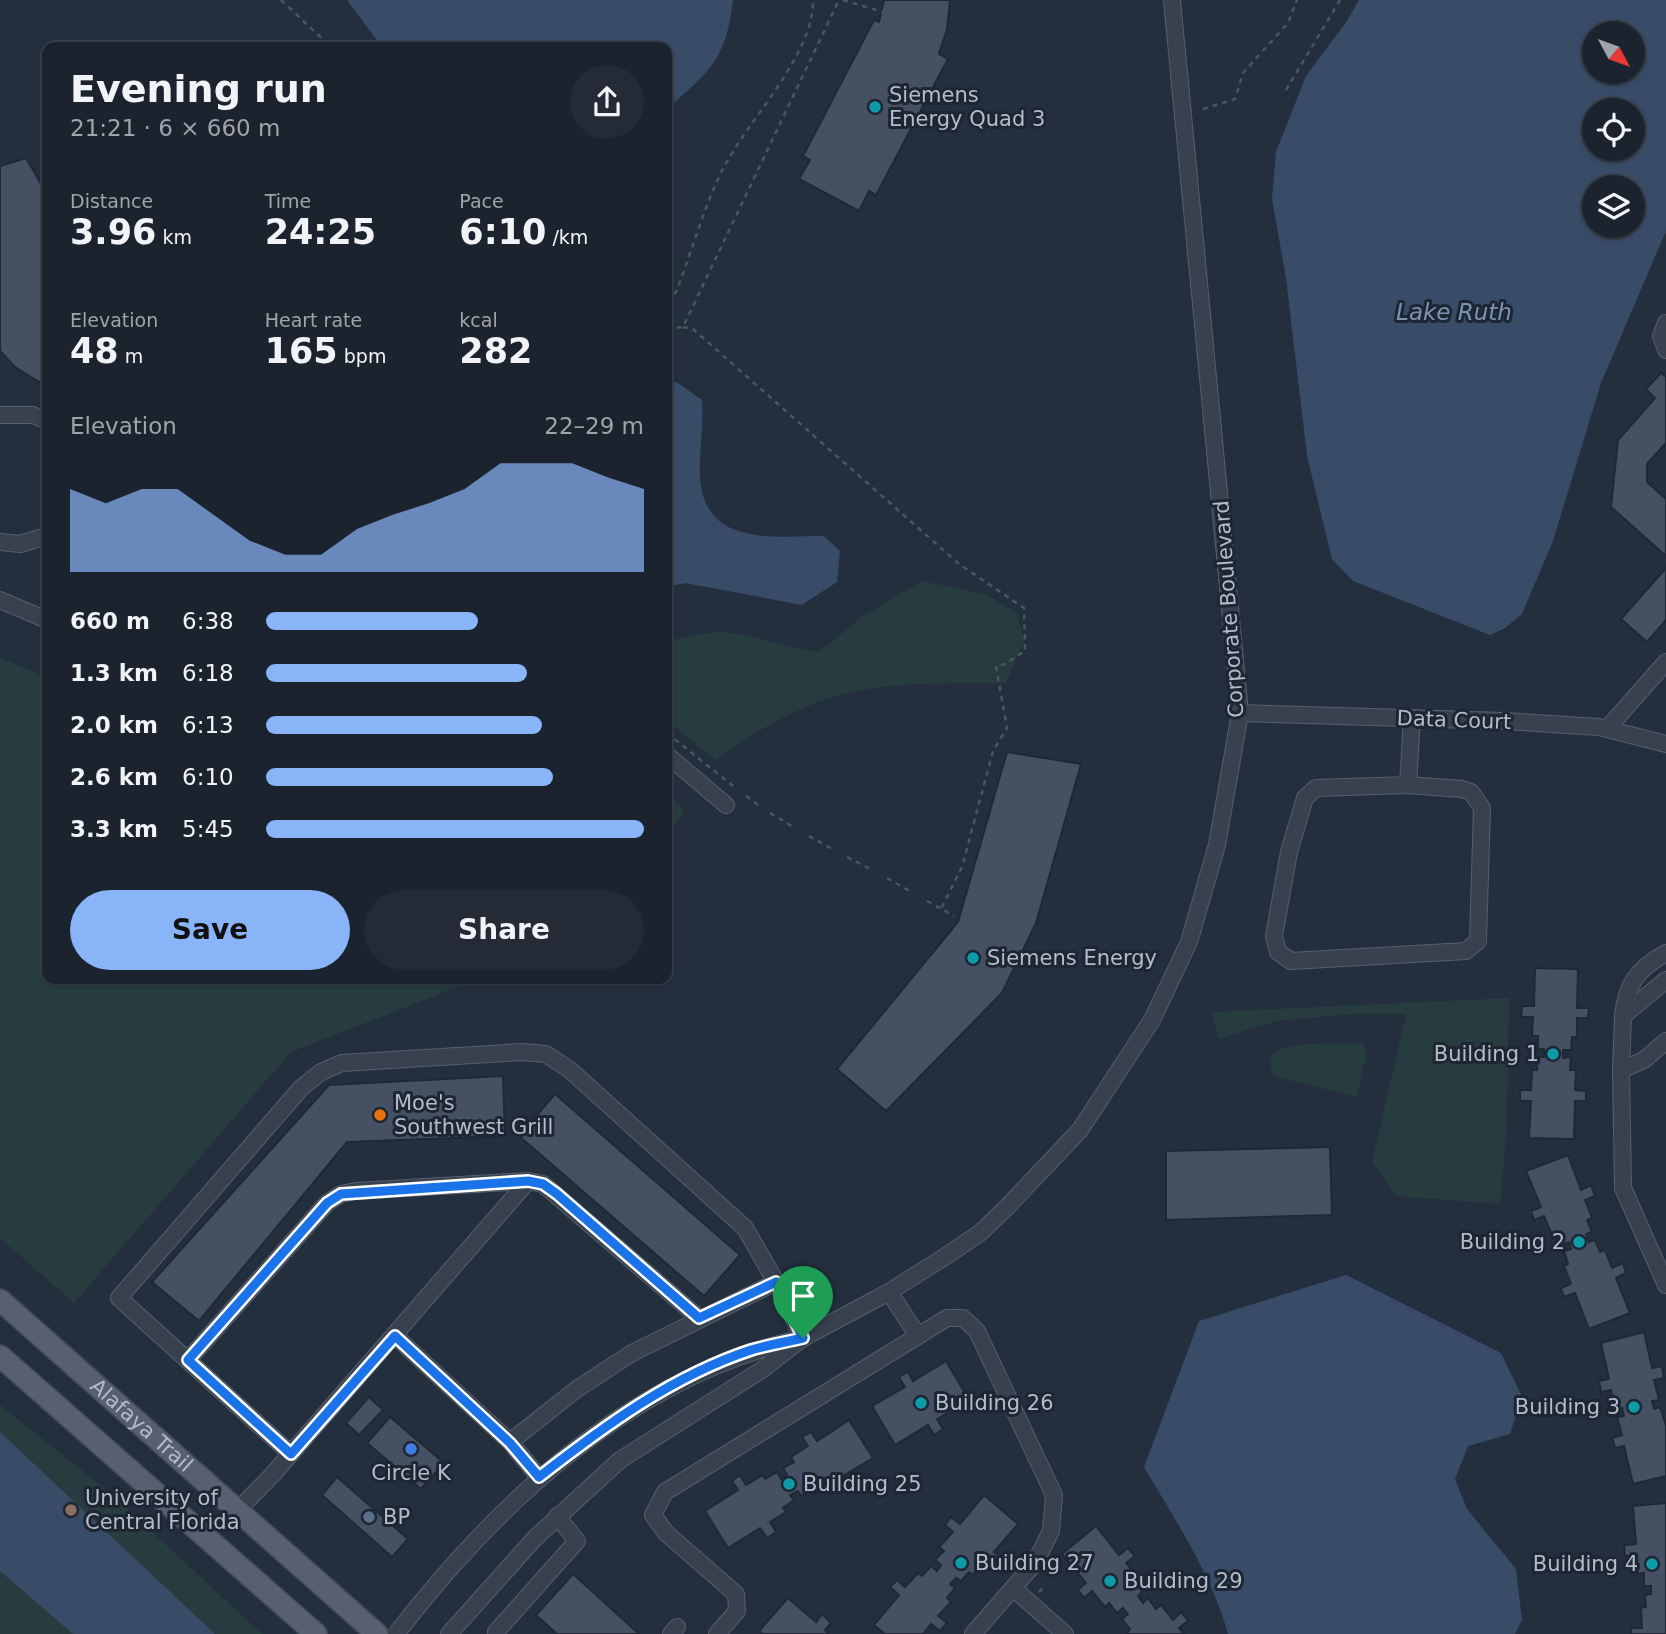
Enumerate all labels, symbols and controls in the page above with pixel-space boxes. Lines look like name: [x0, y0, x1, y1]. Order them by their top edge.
north arrow: [1582, 21, 1645, 84]
map controls: [1582, 21, 1645, 238]
button: share: [570, 65, 644, 139]
text: Evening run: [70, 67, 327, 111]
place label: Siemens Energy Quad 3: [889, 83, 1045, 131]
button: locate: [1582, 98, 1645, 161]
marker: Siemens Energy Quad 3: [867, 99, 883, 115]
text: 21:21 · 6 × 660 m: [70, 115, 280, 141]
button: layers: [1582, 175, 1645, 238]
text: Distance: [70, 190, 153, 212]
text: Time: [265, 190, 311, 212]
text: Pace: [459, 190, 504, 212]
text: 3.96: [70, 212, 156, 252]
text: 24:25: [265, 212, 376, 252]
text: 6:10: [459, 212, 546, 252]
text: km: [156, 226, 192, 248]
text: /km: [546, 226, 588, 248]
water label: Lake Ruth: [1396, 299, 1512, 325]
text: Elevation: [70, 309, 158, 331]
text: Heart rate: [265, 309, 362, 331]
text: kcal: [459, 309, 498, 331]
text: 48: [70, 331, 119, 371]
text: 165: [265, 331, 338, 371]
text: 282: [459, 331, 532, 371]
text: m: [119, 345, 143, 367]
text: bpm: [338, 345, 386, 367]
text: Elevation: [70, 413, 177, 439]
text: 22–29 m: [544, 413, 644, 439]
street label: Corporate Boulevard: [1209, 499, 1249, 719]
text: 660 m: [70, 608, 150, 634]
text: 6:38: [182, 608, 234, 634]
text: 1.3 km: [70, 660, 158, 686]
text: 6:18: [182, 660, 234, 686]
street label: Data Court: [1396, 706, 1512, 734]
text: 2.0 km: [70, 712, 158, 738]
text: 6:13: [182, 712, 234, 738]
text: 2.6 km: [70, 764, 158, 790]
text: 6:10: [182, 764, 234, 790]
text: 3.3 km: [70, 816, 158, 842]
text: 5:45: [182, 816, 234, 842]
button: Save: [70, 890, 350, 970]
button: Share: [364, 890, 644, 970]
place label: Siemens Energy: [987, 946, 1157, 970]
marker: Siemens Energy: [965, 950, 981, 966]
place label: Building 1: [1434, 1042, 1539, 1066]
marker: Building 1: [1545, 1046, 1561, 1062]
place label: Moe's Southwest Grill: [394, 1091, 553, 1139]
marker: Moe's Southwest Grill: [372, 1107, 388, 1123]
place label: Building 2: [1460, 1230, 1565, 1254]
marker: Building 2: [1571, 1234, 1587, 1250]
pin: [773, 1266, 833, 1338]
icon: arrive: [784, 1277, 822, 1315]
street label: Alafaya Trail: [85, 1374, 197, 1477]
place label: Building 26: [935, 1391, 1054, 1415]
marker: Building 26: [913, 1395, 929, 1411]
place label: Building 3: [1515, 1395, 1620, 1419]
marker: Building 3: [1626, 1399, 1642, 1415]
marker: Circle K: [403, 1441, 419, 1457]
place label: Circle K: [371, 1461, 452, 1485]
place label: Building 25: [803, 1472, 922, 1496]
marker: Building 25: [781, 1476, 797, 1492]
place label: University of Central Florida: [85, 1486, 240, 1534]
marker: University of Central Florida: [63, 1502, 79, 1518]
place label: BP: [383, 1505, 410, 1529]
marker: BP: [361, 1509, 377, 1525]
place label: Building 27: [975, 1551, 1094, 1575]
place label: Building 4: [1533, 1552, 1638, 1576]
marker: Building 27: [953, 1555, 969, 1571]
marker: Building 4: [1644, 1556, 1660, 1572]
place label: Building 29: [1124, 1569, 1243, 1593]
marker: Building 29: [1102, 1573, 1118, 1589]

